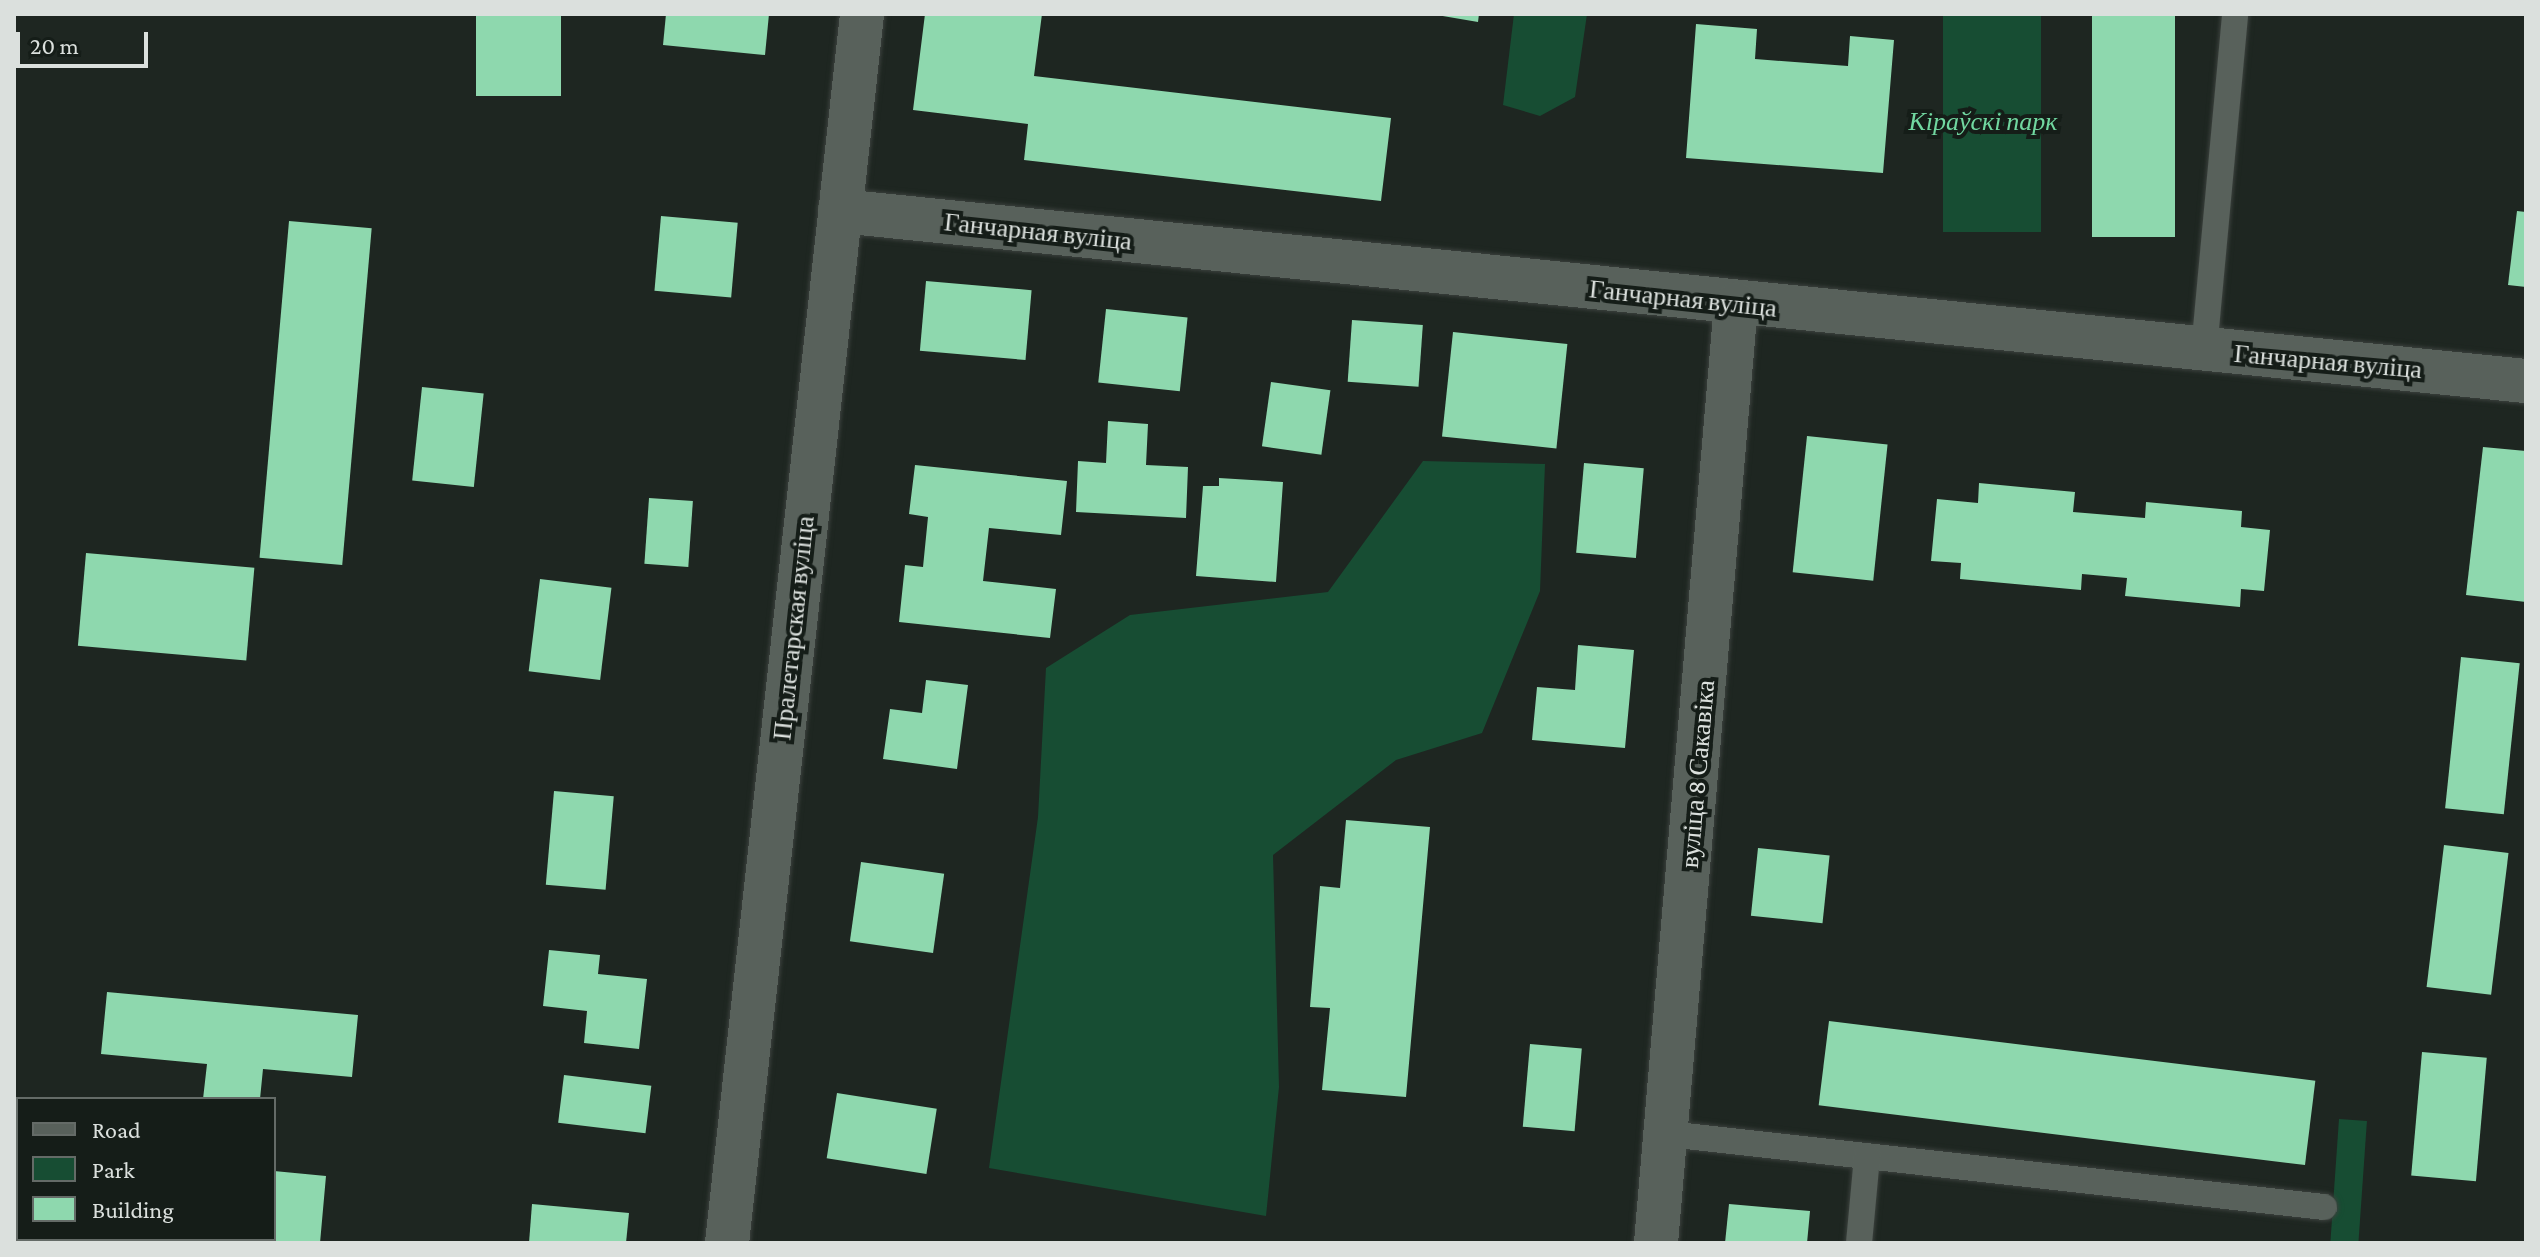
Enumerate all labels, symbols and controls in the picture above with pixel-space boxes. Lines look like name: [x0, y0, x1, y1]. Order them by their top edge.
scale bar: [20, 16, 152, 66]
text: 20 m: [30, 32, 79, 59]
park label: Кіраўскі парк: [1909, 106, 2057, 138]
street label: Ганчарная вуліца: [943, 207, 1133, 257]
street label: Ганчарная вуліца: [1588, 274, 1778, 324]
street label: Ганчарная вуліца: [2233, 338, 2423, 386]
street label: Пралетарская вуліца: [767, 514, 821, 742]
street label: вуліца 8 Сакавіка: [1674, 679, 1722, 869]
legend: [16, 1097, 276, 1241]
text: Road: [92, 1116, 141, 1143]
text: Park: [92, 1156, 135, 1183]
text: Building: [92, 1196, 174, 1223]

